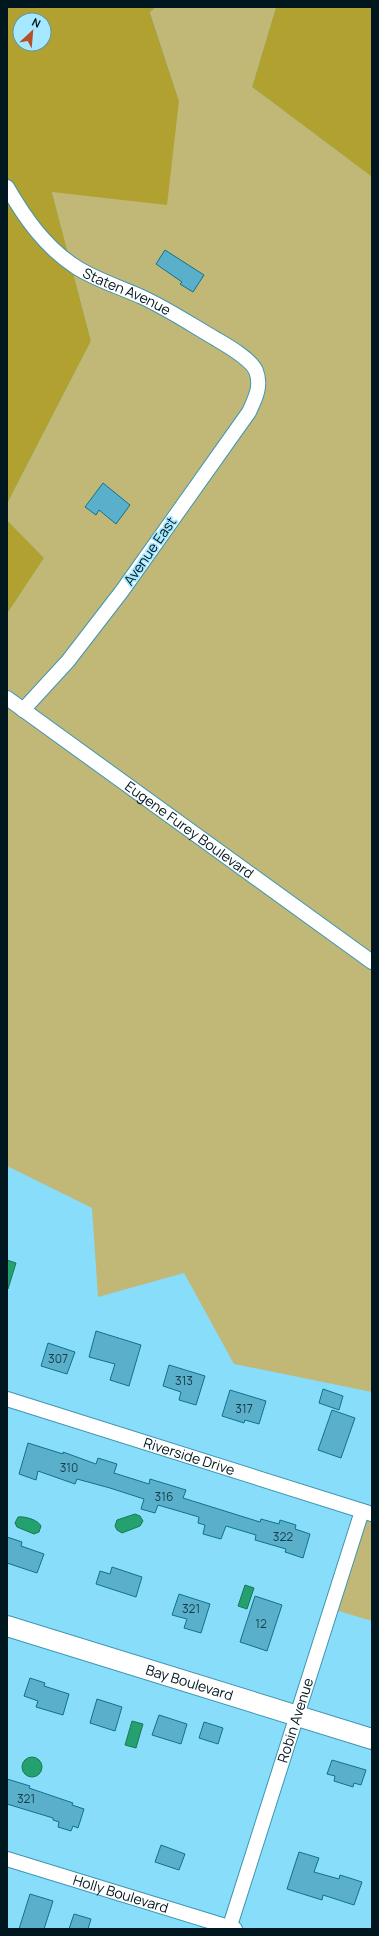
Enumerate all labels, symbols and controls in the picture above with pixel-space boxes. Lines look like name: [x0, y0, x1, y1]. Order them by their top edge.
north arrow: [12, 12, 52, 52]
text: N: [30, 14, 44, 31]
street label: Staten Avenue: [80, 263, 174, 319]
street label: Avenue East: [119, 512, 180, 589]
street label: Eugene Furey Boulevard: [121, 776, 258, 882]
house number: 307: [48, 1350, 68, 1367]
house number: 313: [175, 1372, 193, 1389]
house number: 317: [235, 1400, 253, 1417]
street label: Riverside Drive: [141, 1433, 237, 1479]
house number: 310: [60, 1459, 78, 1476]
house number: 316: [155, 1488, 173, 1505]
house number: 322: [273, 1528, 293, 1545]
house number: 321: [182, 1600, 200, 1617]
house number: 12: [255, 1615, 267, 1632]
street label: Bay Boulevard: [144, 1660, 236, 1704]
street label: Robin Avenue: [273, 1675, 317, 1765]
house number: 321: [17, 1790, 35, 1807]
street label: Holly Boulevard: [71, 1870, 171, 1917]

